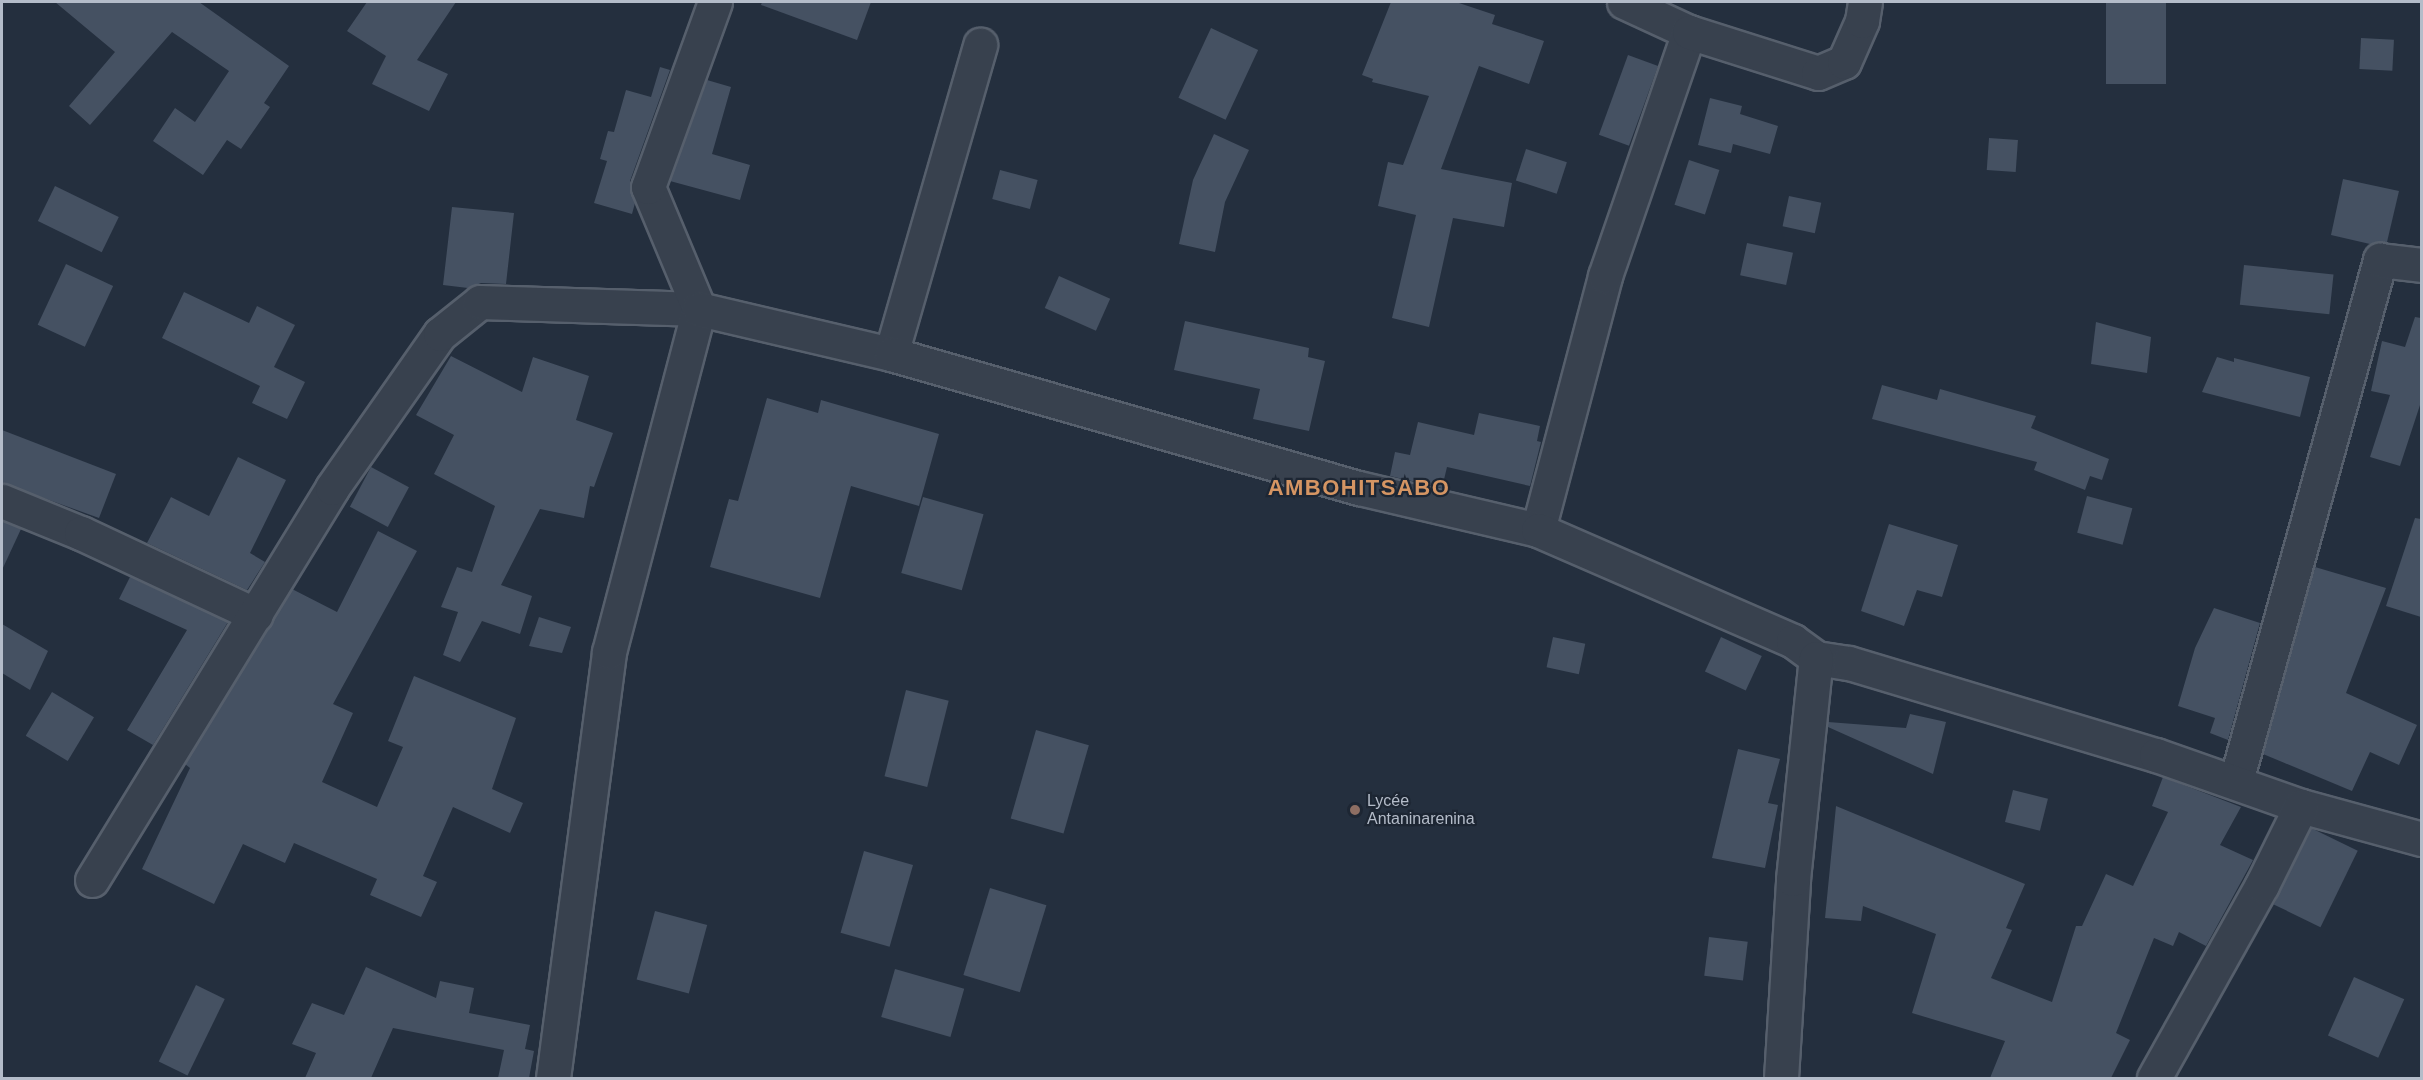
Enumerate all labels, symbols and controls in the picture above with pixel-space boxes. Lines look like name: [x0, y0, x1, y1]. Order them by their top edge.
district label: AMBOHITSABO: [1268, 475, 1450, 501]
place label: Lycée Antaninarenina: [1367, 791, 1475, 829]
marker: Lycée Antaninarenina: [1348, 803, 1362, 817]

